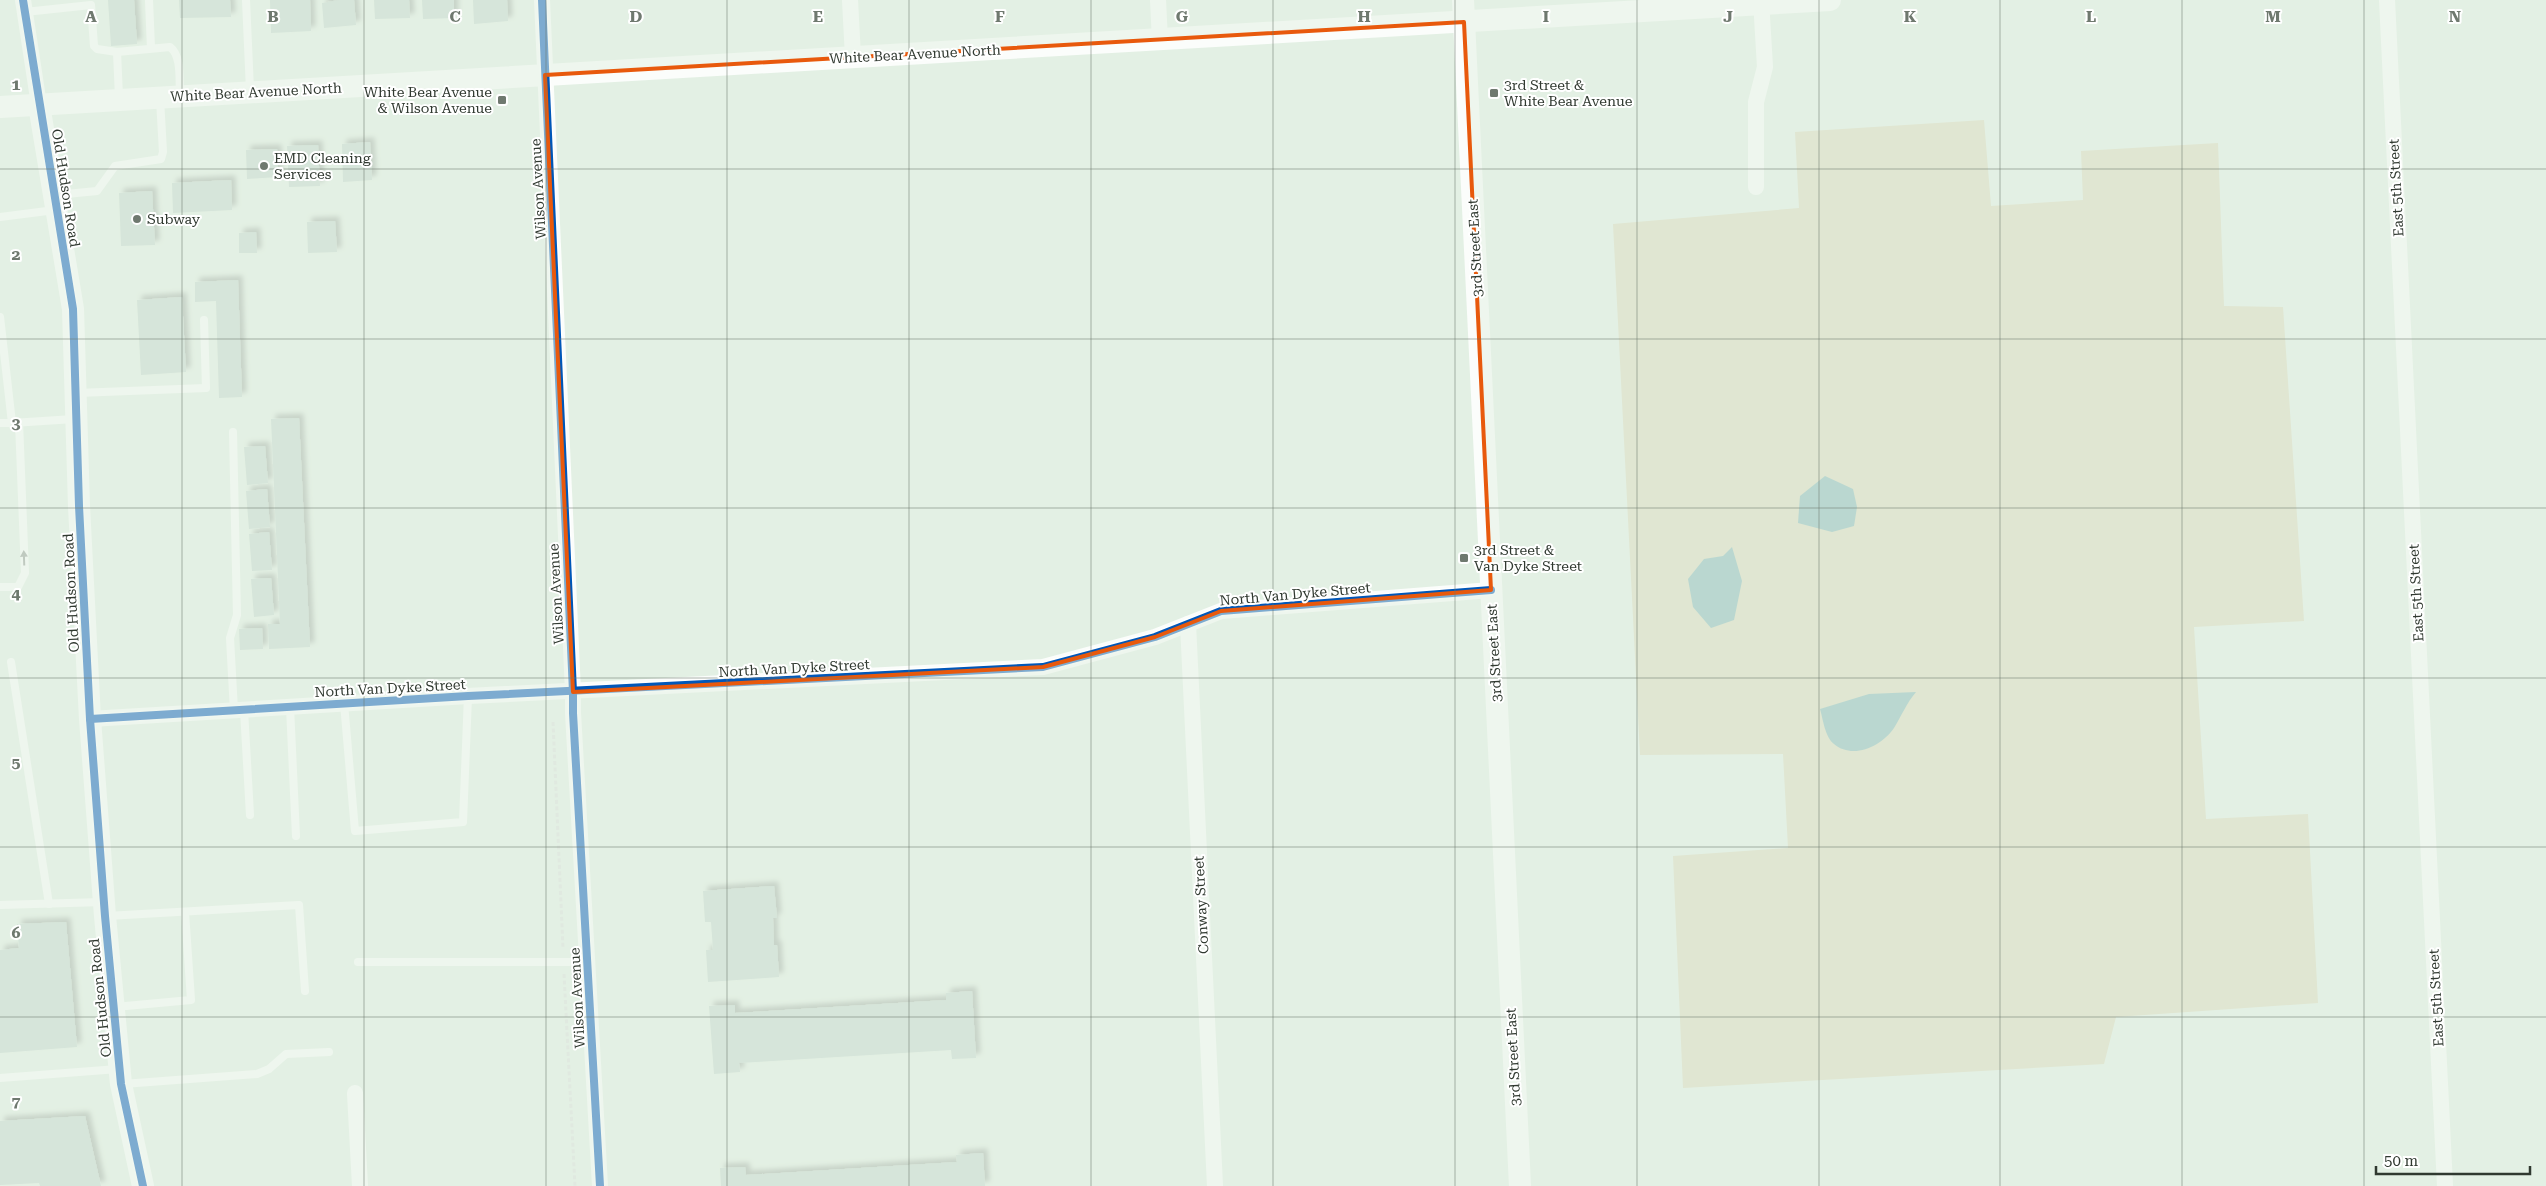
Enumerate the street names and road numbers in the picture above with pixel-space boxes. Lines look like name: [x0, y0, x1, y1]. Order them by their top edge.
street label: White Bear Avenue North: [829, 42, 1001, 66]
street label: White Bear Avenue North: [170, 80, 342, 104]
street label: Old Hudson Road: [49, 128, 83, 248]
street label: Wilson Avenue: [527, 138, 549, 240]
street label: East 5th Street: [2385, 139, 2407, 237]
street label: 3rd Street East: [1464, 199, 1486, 297]
street label: Old Hudson Road: [60, 533, 82, 653]
street label: Wilson Avenue: [545, 543, 567, 645]
street label: East 5th Street: [2405, 544, 2427, 642]
street label: North Van Dyke Street: [1219, 579, 1371, 609]
street label: 3rd Street East: [1483, 604, 1505, 702]
street label: North Van Dyke Street: [718, 656, 870, 680]
street label: North Van Dyke Street: [314, 676, 466, 700]
street label: Conway Street: [1190, 856, 1212, 954]
street label: Old Hudson Road: [86, 938, 114, 1058]
street label: Wilson Avenue: [566, 947, 588, 1049]
street label: East 5th Street: [2425, 949, 2447, 1047]
street label: 3rd Street East: [1502, 1008, 1524, 1106]

